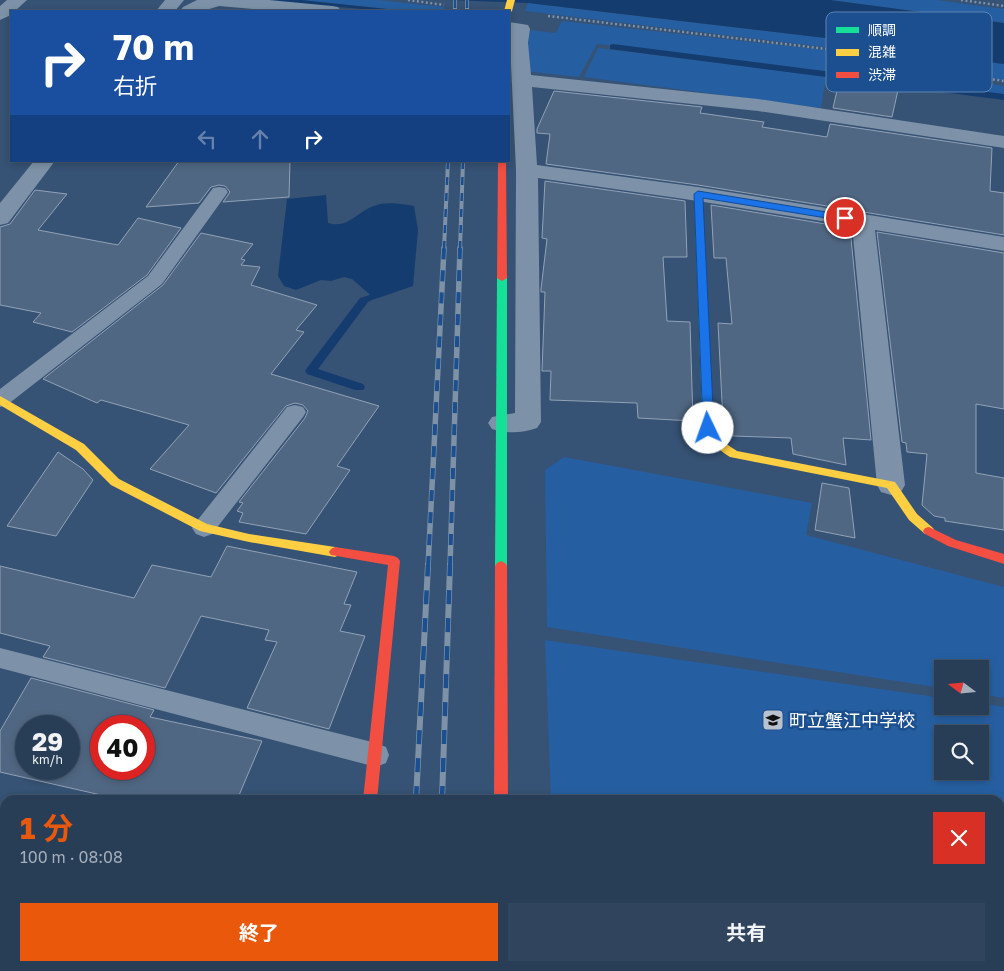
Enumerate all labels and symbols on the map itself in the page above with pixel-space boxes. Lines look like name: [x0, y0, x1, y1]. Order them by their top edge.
legend: [826, 12, 992, 92]
text: 順調: [868, 21, 896, 38]
text: 混雑: [868, 43, 896, 60]
text: 渋滞: [868, 66, 896, 83]
pin: [824, 197, 866, 239]
position arrow: [681, 401, 733, 453]
north arrow: [934, 660, 989, 715]
school or university icon: 町立蟹江中学校: [761, 708, 785, 732]
place label: 町立蟹江中学校: [789, 709, 915, 731]
speed limit sign: 40: [90, 715, 155, 780]

